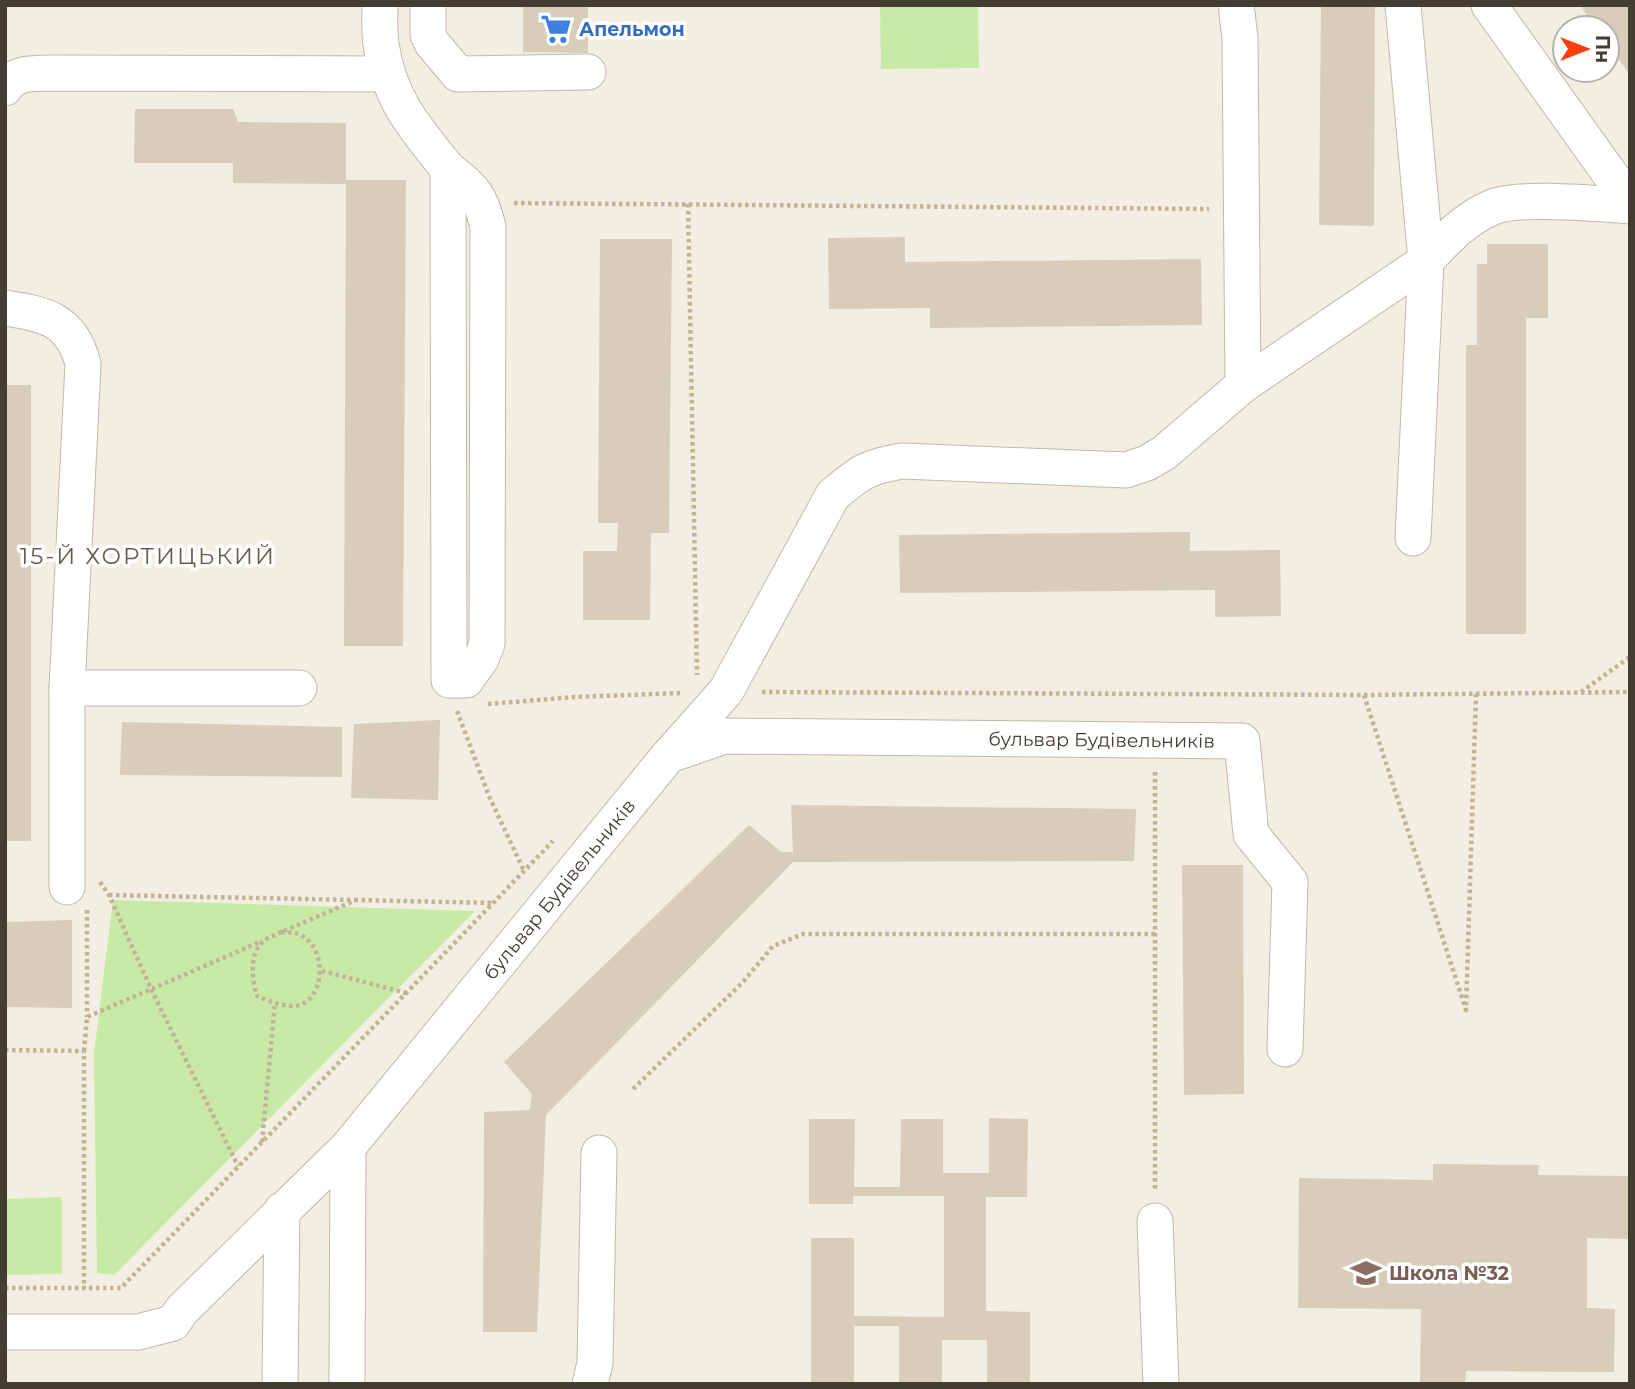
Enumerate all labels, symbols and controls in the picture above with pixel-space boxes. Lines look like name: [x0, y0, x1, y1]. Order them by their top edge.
supermarket icon: Апельмон: [539, 12, 573, 46]
north arrow: [1551, 14, 1621, 84]
place label: Апельмон: [579, 18, 685, 41]
text: Пн: [1591, 35, 1614, 63]
district label: 15-Й ХОРТИЦЬКИЙ: [20, 542, 276, 570]
street label: бульвар Будівельників: [988, 728, 1215, 753]
street label: бульвар Будівельників: [479, 794, 640, 984]
school or university icon: Школа №32: [1349, 1256, 1383, 1290]
place label: Школа №32: [1389, 1262, 1509, 1285]

